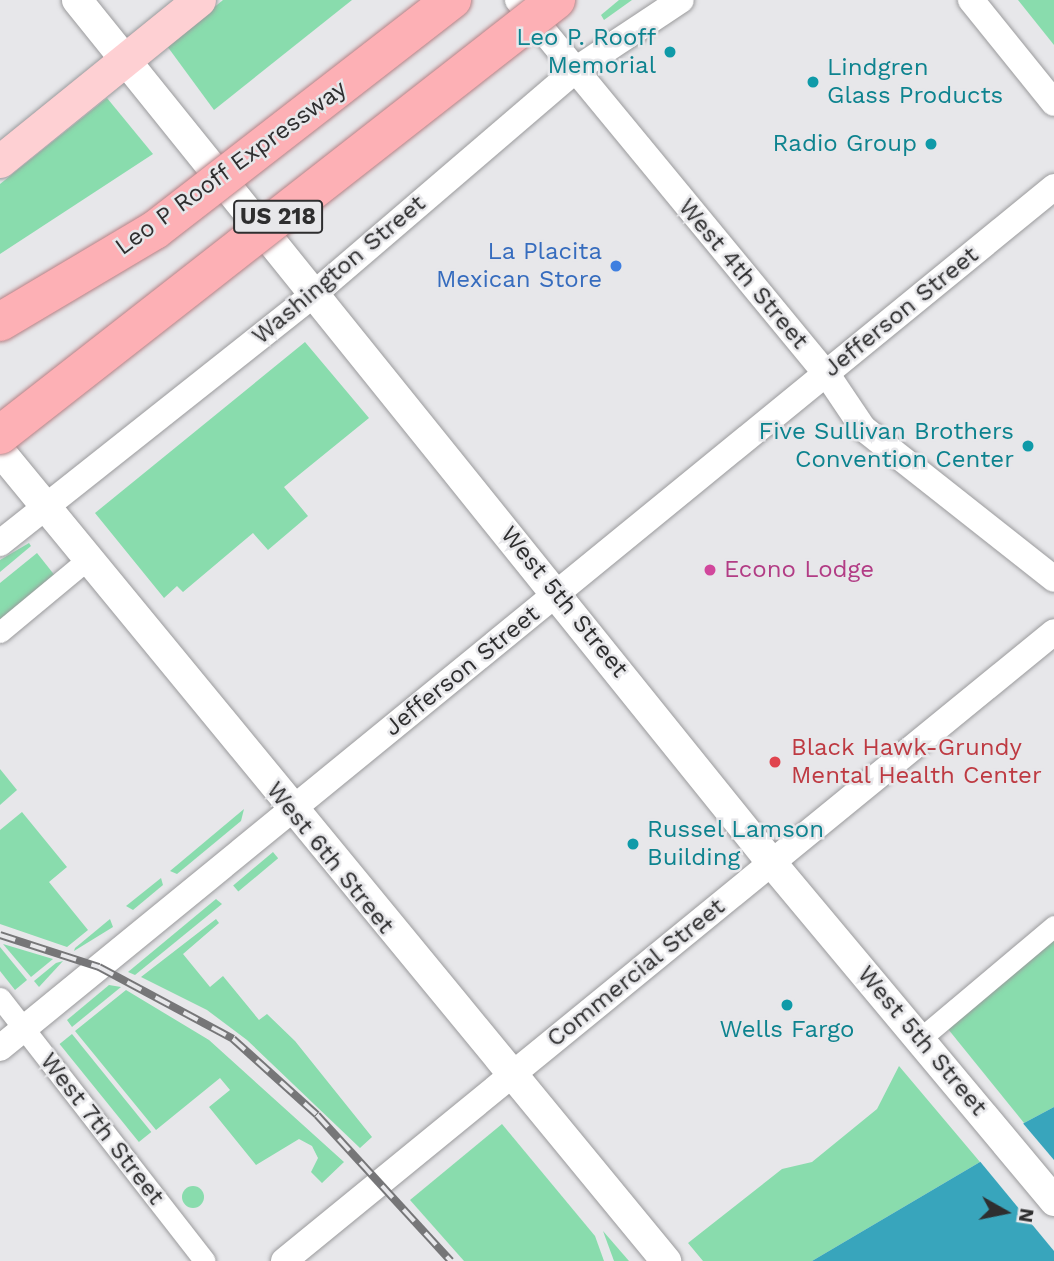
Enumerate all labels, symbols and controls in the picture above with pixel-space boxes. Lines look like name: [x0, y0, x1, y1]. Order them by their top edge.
place label: Leo P. Rooff Memorial: [516, 24, 656, 80]
marker: Leo P. Rooff Memorial: [662, 44, 678, 60]
place label: Lindgren Glass Products: [827, 54, 1003, 110]
street label: Leo P Rooff Expressway: [109, 74, 353, 262]
marker: Lindgren Glass Products: [805, 74, 821, 90]
place label: Radio Group: [772, 130, 917, 158]
marker: Radio Group: [923, 136, 939, 152]
street label: Washington Street: [247, 189, 431, 351]
street label: West 4th Street: [672, 193, 814, 355]
road number: US 218: [232, 198, 324, 236]
place label: La Placita Mexican Store: [436, 238, 602, 294]
street label: Jefferson Street: [818, 241, 984, 383]
marker: La Placita Mexican Store: [608, 258, 624, 274]
place label: Five Sullivan Brothers Convention Center: [759, 418, 1014, 474]
marker: Five Sullivan Brothers Convention Center: [1020, 438, 1036, 454]
street label: West 5th Street: [494, 521, 634, 683]
place label: Econo Lodge: [724, 556, 874, 584]
marker: Econo Lodge: [702, 562, 718, 578]
street label: Jefferson Street: [379, 600, 545, 742]
place label: Black Hawk-Grundy Mental Health Center: [791, 734, 1043, 790]
marker: Black Hawk-Grundy Mental Health Center: [765, 752, 785, 772]
street label: West 6th Street: [260, 776, 400, 940]
place label: Russel Lamson Building: [647, 816, 825, 872]
marker: Russel Lamson Building: [625, 836, 641, 852]
street label: Commercial Street: [541, 892, 731, 1054]
street label: West 5th Street: [851, 960, 993, 1122]
marker: Wells Fargo: [779, 997, 795, 1013]
place label: Wells Fargo: [720, 1016, 854, 1044]
street label: West 7th Street: [33, 1047, 171, 1211]
north arrow: [970, 1177, 1040, 1247]
text: N: [1014, 1207, 1039, 1224]

